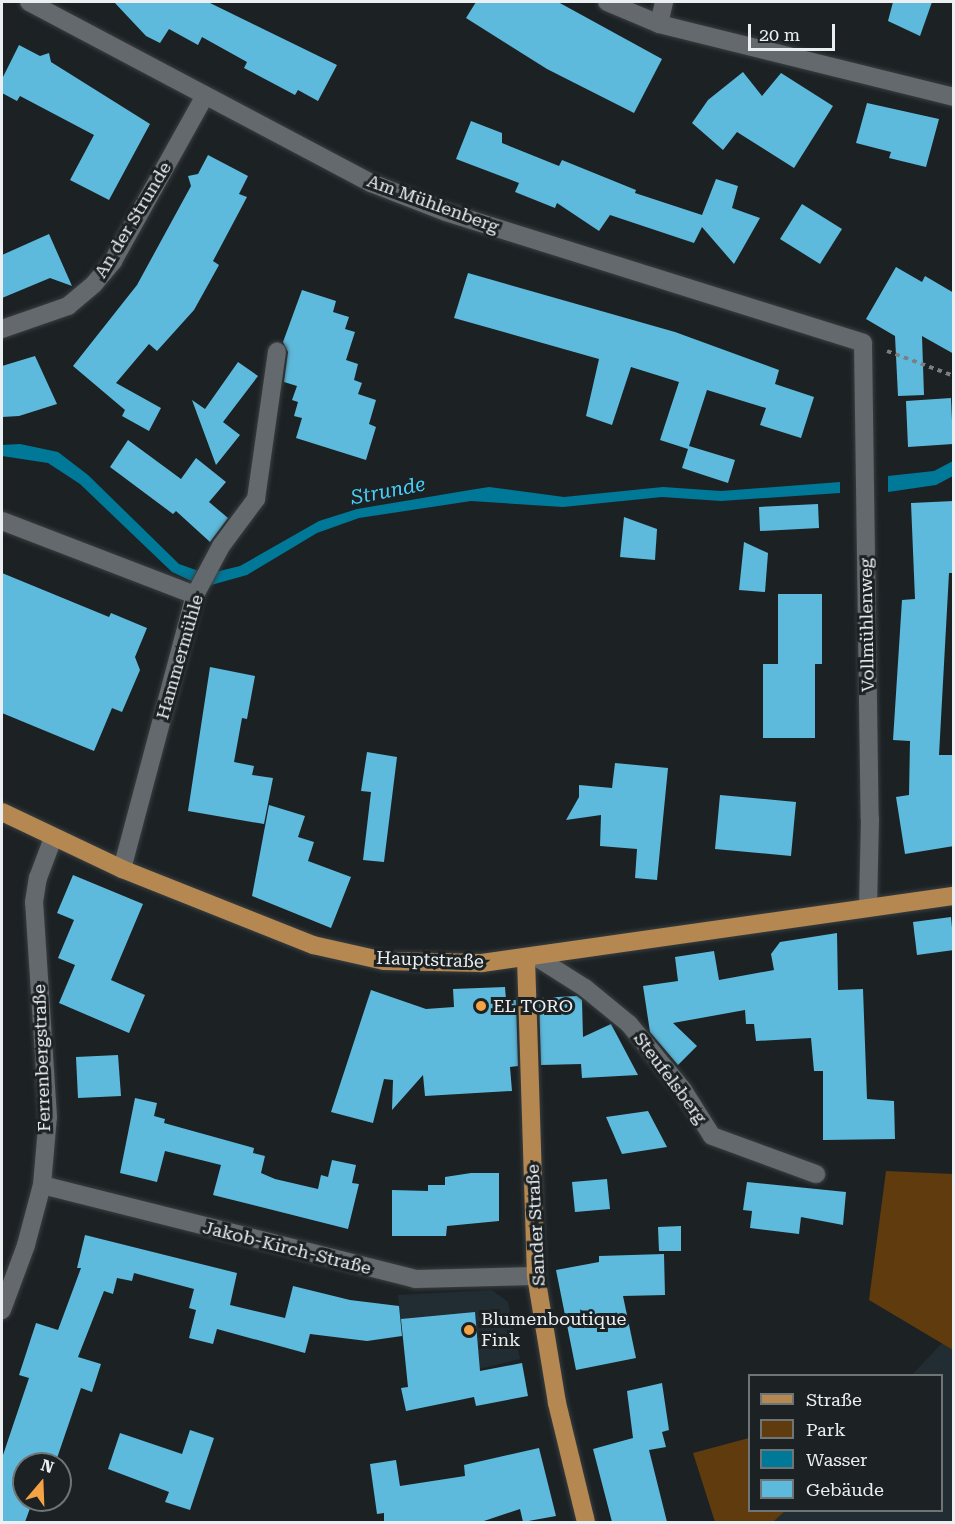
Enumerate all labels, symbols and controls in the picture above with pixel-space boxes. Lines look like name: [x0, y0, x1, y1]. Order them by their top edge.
scale bar: [751, 12, 838, 50]
text: 20 m: [759, 24, 800, 45]
street label: An der Strunde: [90, 158, 176, 282]
street label: Am Mühlenberg: [364, 170, 502, 238]
water label: Strunde: [349, 472, 427, 510]
street label: Vollmühlenweg: [855, 558, 879, 692]
street label: Hammermühle: [152, 592, 208, 722]
street label: Hauptstraße: [376, 947, 484, 973]
street label: Ferrenbergstraße: [29, 984, 55, 1132]
place label: EL TORO: [493, 995, 573, 1017]
marker: EL TORO: [474, 999, 488, 1013]
street label: Steufelsberg: [629, 1028, 711, 1128]
street label: Sander Straße: [522, 1164, 550, 1286]
street label: Jakob-Kirch-Straße: [201, 1217, 373, 1279]
place label: Blumenboutique Fink: [481, 1309, 626, 1352]
marker: Blumenboutique Fink: [462, 1323, 476, 1337]
legend: [748, 1374, 943, 1512]
text: Straße: [806, 1389, 862, 1410]
text: Park: [806, 1419, 846, 1440]
text: Wasser: [806, 1449, 867, 1470]
north arrow: [12, 1452, 72, 1512]
text: N: [38, 1455, 56, 1477]
text: Gebäude: [806, 1479, 884, 1500]

